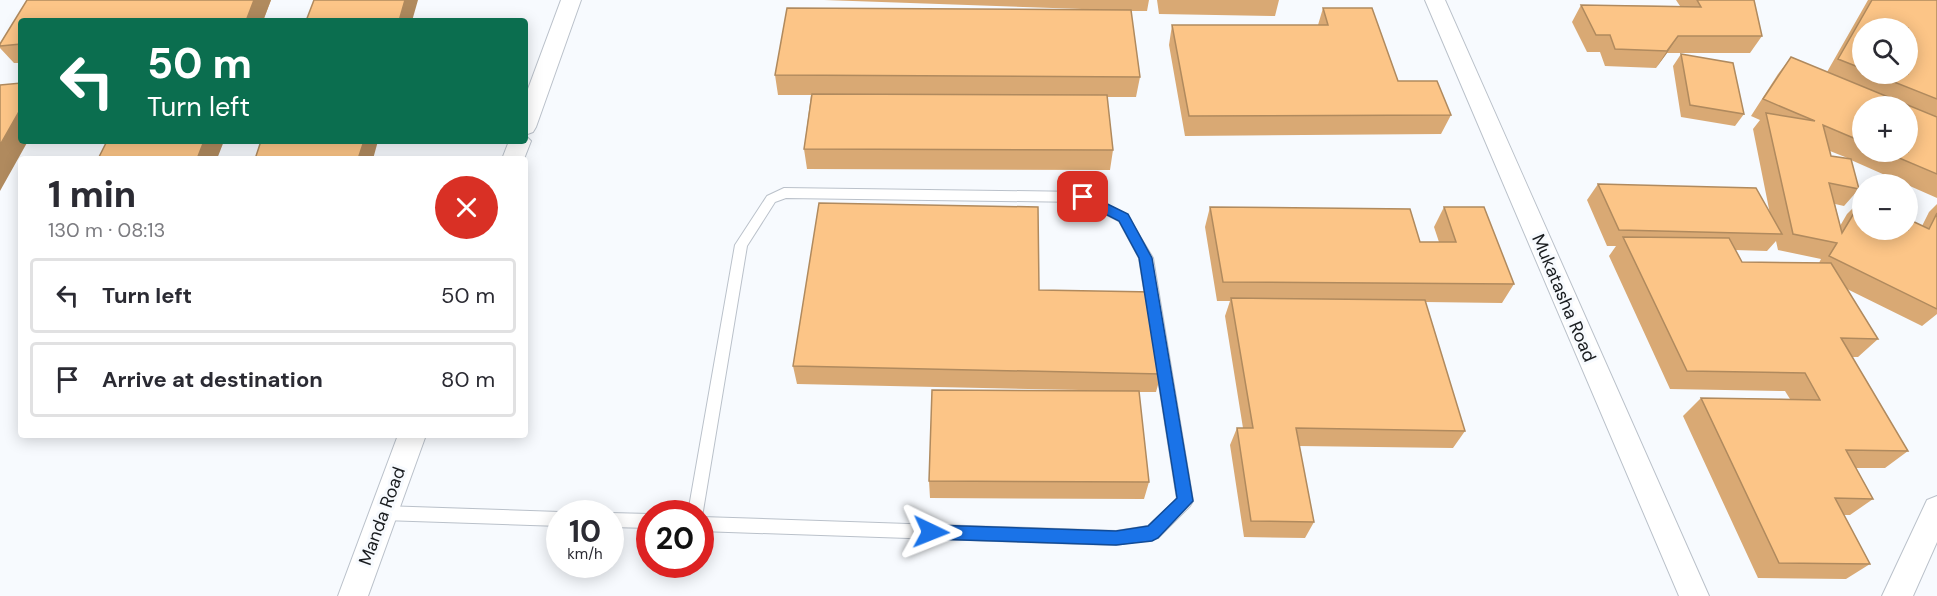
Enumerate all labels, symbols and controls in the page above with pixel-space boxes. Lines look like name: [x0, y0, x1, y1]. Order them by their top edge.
map controls: [1852, 18, 1918, 240]
button: search: [1852, 18, 1918, 84]
text: 50 m: [147, 36, 252, 91]
icon: left: [48, 42, 126, 120]
text: Turn left: [147, 89, 250, 124]
button: +: [1852, 96, 1918, 162]
text: 1 min: [48, 171, 136, 218]
pin: [1057, 171, 1108, 222]
button: −: [1852, 174, 1918, 240]
button: close: [435, 176, 498, 239]
icon: arrive: [1066, 180, 1099, 213]
text: 130 m · 08:13: [48, 217, 165, 243]
street label: Mukatasha Road: [1526, 230, 1602, 366]
icon: left: [51, 279, 84, 312]
text: Turn left: [102, 281, 192, 310]
text: 50 m: [441, 281, 495, 310]
icon: arrive: [51, 363, 84, 396]
text: Arrive at destination: [102, 365, 323, 394]
text: 80 m: [441, 365, 495, 394]
street label: Manda Road: [353, 463, 411, 569]
speed limit sign: 20: [636, 500, 714, 578]
position arrow: [899, 500, 963, 564]
text: 10: [569, 512, 601, 551]
text: km/h: [567, 544, 603, 564]

